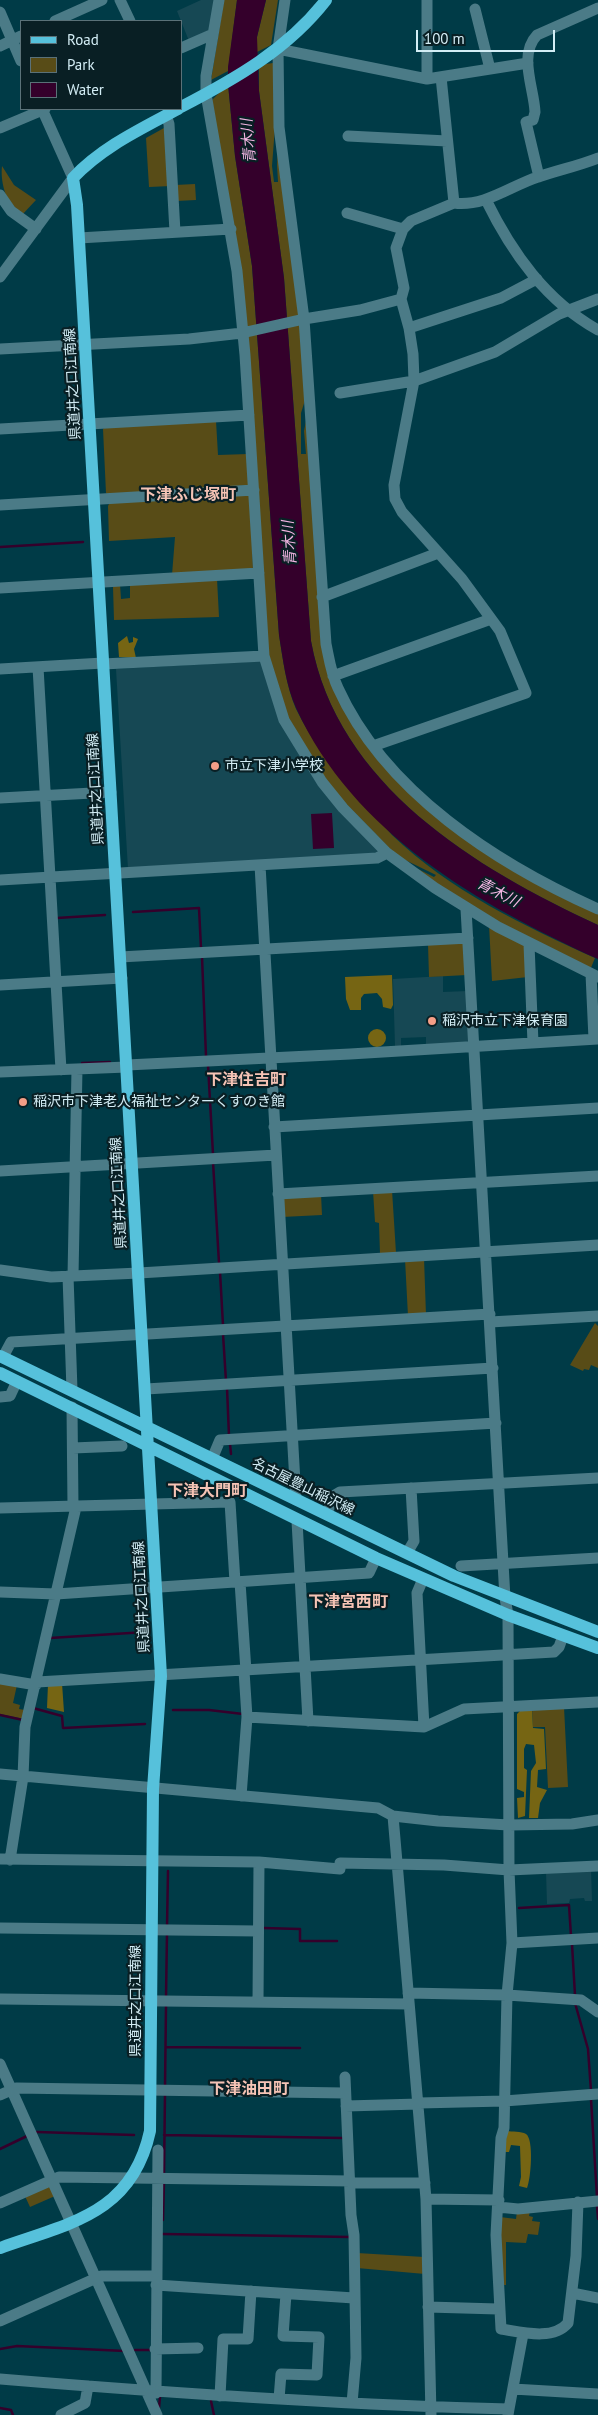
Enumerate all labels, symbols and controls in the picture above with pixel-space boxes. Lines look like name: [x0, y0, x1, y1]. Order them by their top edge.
legend: [20, 20, 182, 110]
scale bar: [418, 20, 557, 52]
text: 100 m: [424, 29, 465, 48]
text: Road: [67, 30, 99, 49]
text: Park: [67, 55, 95, 74]
text: Water: [67, 80, 104, 99]
water label: 青木川: [238, 118, 260, 164]
street label: 県道井之口江南線: [62, 328, 84, 440]
district label: 下津ふじ塚町: [140, 485, 236, 505]
water label: 青木川: [279, 520, 301, 566]
street label: 県道井之口江南線: [85, 733, 107, 845]
place label: 市立下津小学校: [225, 758, 323, 774]
marker: 市立下津小学校: [209, 760, 221, 772]
water label: 青木川: [474, 875, 522, 911]
place label: 稲沢市立下津保育園: [442, 1013, 568, 1029]
marker: 稲沢市立下津保育園: [426, 1015, 438, 1027]
district label: 下津住吉町: [206, 1070, 286, 1090]
place label: 稲沢市下津老人福祉センターくすのき館: [33, 1094, 285, 1110]
marker: 稲沢市下津老人福祉センターくすのき館: [17, 1096, 29, 1108]
street label: 県道井之口江南線: [108, 1137, 130, 1249]
street label: 名古屋豊山稲沢線: [249, 1455, 357, 1519]
district label: 下津大門町: [167, 1481, 247, 1501]
street label: 県道井之口江南線: [131, 1541, 153, 1653]
district label: 下津宮西町: [308, 1592, 388, 1612]
street label: 県道井之口江南線: [128, 1945, 144, 2057]
district label: 下津油田町: [209, 2079, 289, 2099]

